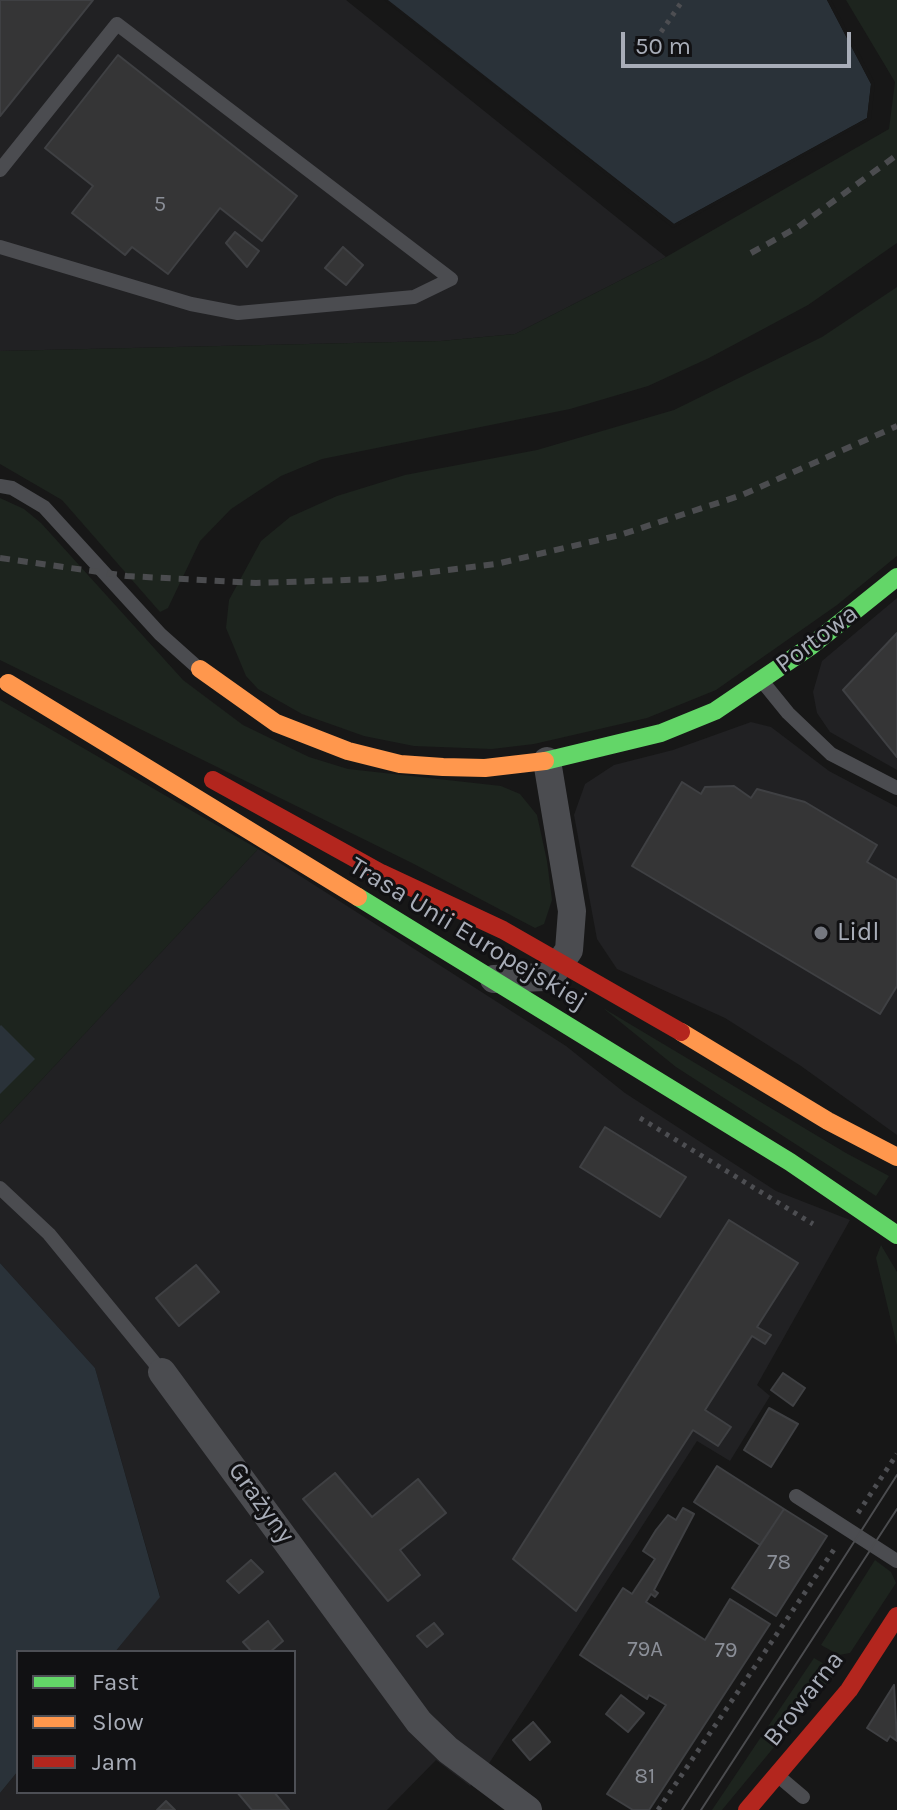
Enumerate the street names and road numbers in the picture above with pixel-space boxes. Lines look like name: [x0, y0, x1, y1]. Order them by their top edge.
street label: Portowa: [770, 598, 864, 680]
street label: Trasa Unii Europejskiej: [344, 851, 592, 1017]
street label: Grażyny: [221, 1456, 301, 1550]
street label: Browarna: [757, 1645, 851, 1753]

